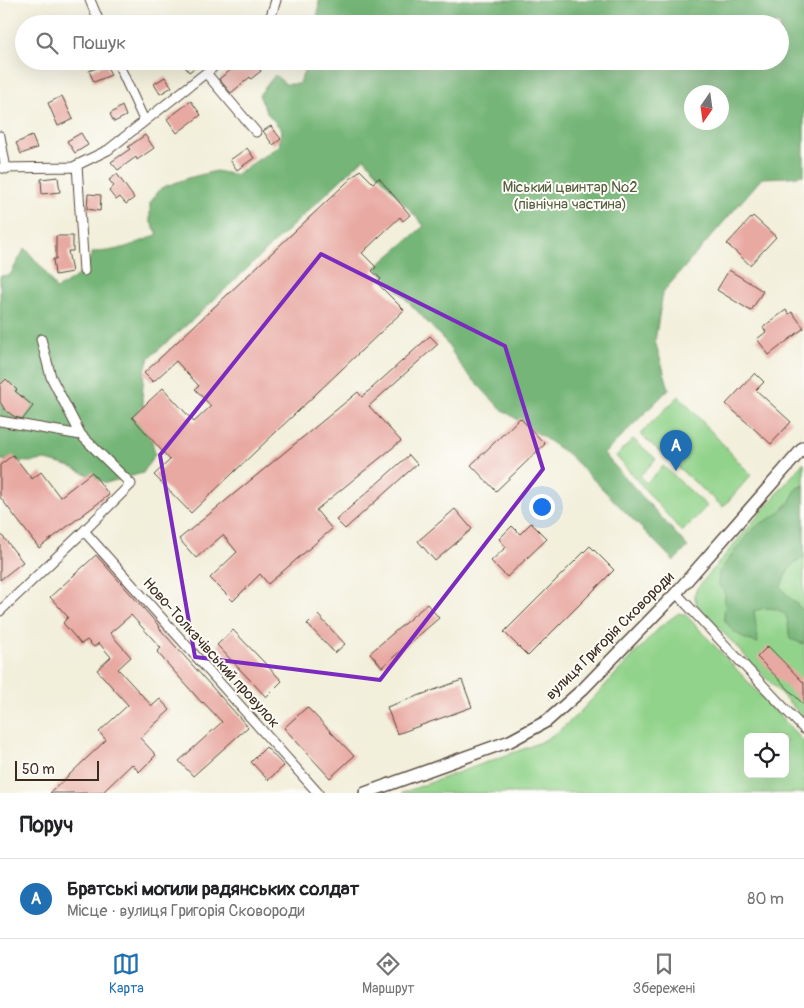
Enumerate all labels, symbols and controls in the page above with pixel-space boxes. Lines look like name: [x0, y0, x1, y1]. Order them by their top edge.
search box: [15, 15, 789, 70]
icon: search: [33, 29, 61, 57]
text: Пошук: [73, 31, 126, 55]
north arrow: [684, 85, 729, 130]
park label: Міський цвинтар №2 (північна частина): [502, 178, 638, 214]
pin: A: [660, 430, 692, 471]
your location: [529, 494, 555, 520]
street label: вулиця Григорія Сковороди: [542, 568, 678, 704]
street label: Ново-Толкачівський провулок: [138, 574, 284, 732]
map controls: [744, 733, 789, 778]
button: locate: [744, 733, 789, 778]
scale bar: [15, 758, 99, 781]
text: 50 m: [22, 761, 55, 778]
text: Поруч: [20, 812, 73, 839]
text: Братські могили радянських солдат: [67, 877, 359, 901]
text: A: [31, 889, 41, 909]
text: 80 m: [747, 889, 784, 909]
text: Місце · вулиця Григорія Сковороди: [67, 901, 305, 921]
tab: Карта: [109, 950, 144, 997]
tab: Маршрут: [362, 950, 415, 997]
tab: Збережені: [633, 950, 695, 997]

